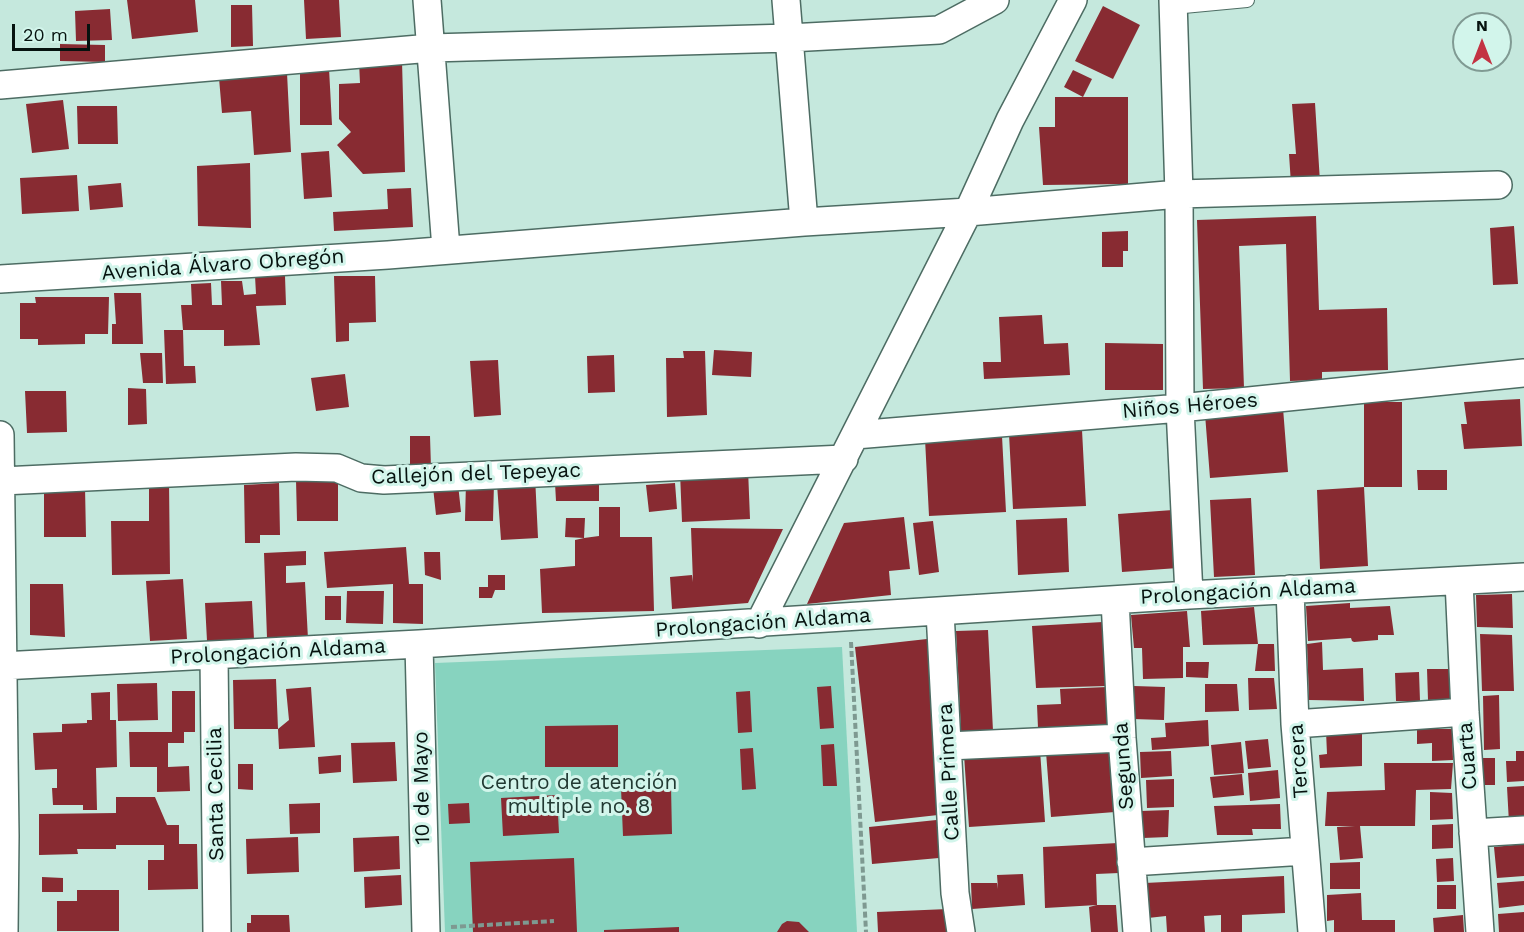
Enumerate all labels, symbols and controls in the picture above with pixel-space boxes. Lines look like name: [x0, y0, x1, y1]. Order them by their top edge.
scale bar: [15, 12, 93, 50]
north arrow: [1452, 12, 1512, 72]
text: N: [1476, 16, 1488, 35]
text: 20 m: [23, 24, 68, 45]
street label: Avenida Álvaro Obregón: [101, 244, 345, 286]
street label: Niños Héroes: [1121, 388, 1259, 424]
street label: Callejón del Tepeyac: [371, 458, 581, 490]
street label: Prolongación Aldama: [1139, 574, 1357, 610]
street label: Prolongación Aldama: [654, 603, 872, 643]
street label: Prolongación Aldama: [169, 634, 387, 670]
street label: Calle Primera: [933, 703, 965, 841]
street label: Segunda: [1108, 721, 1140, 811]
street label: Cuarta: [1453, 721, 1483, 791]
street label: Tercera: [1284, 723, 1314, 799]
street label: Santa Cecilia: [202, 727, 230, 861]
street label: 10 de Mayo: [408, 731, 436, 845]
park label: Centro de atención multiple no. 8: [481, 770, 677, 820]

